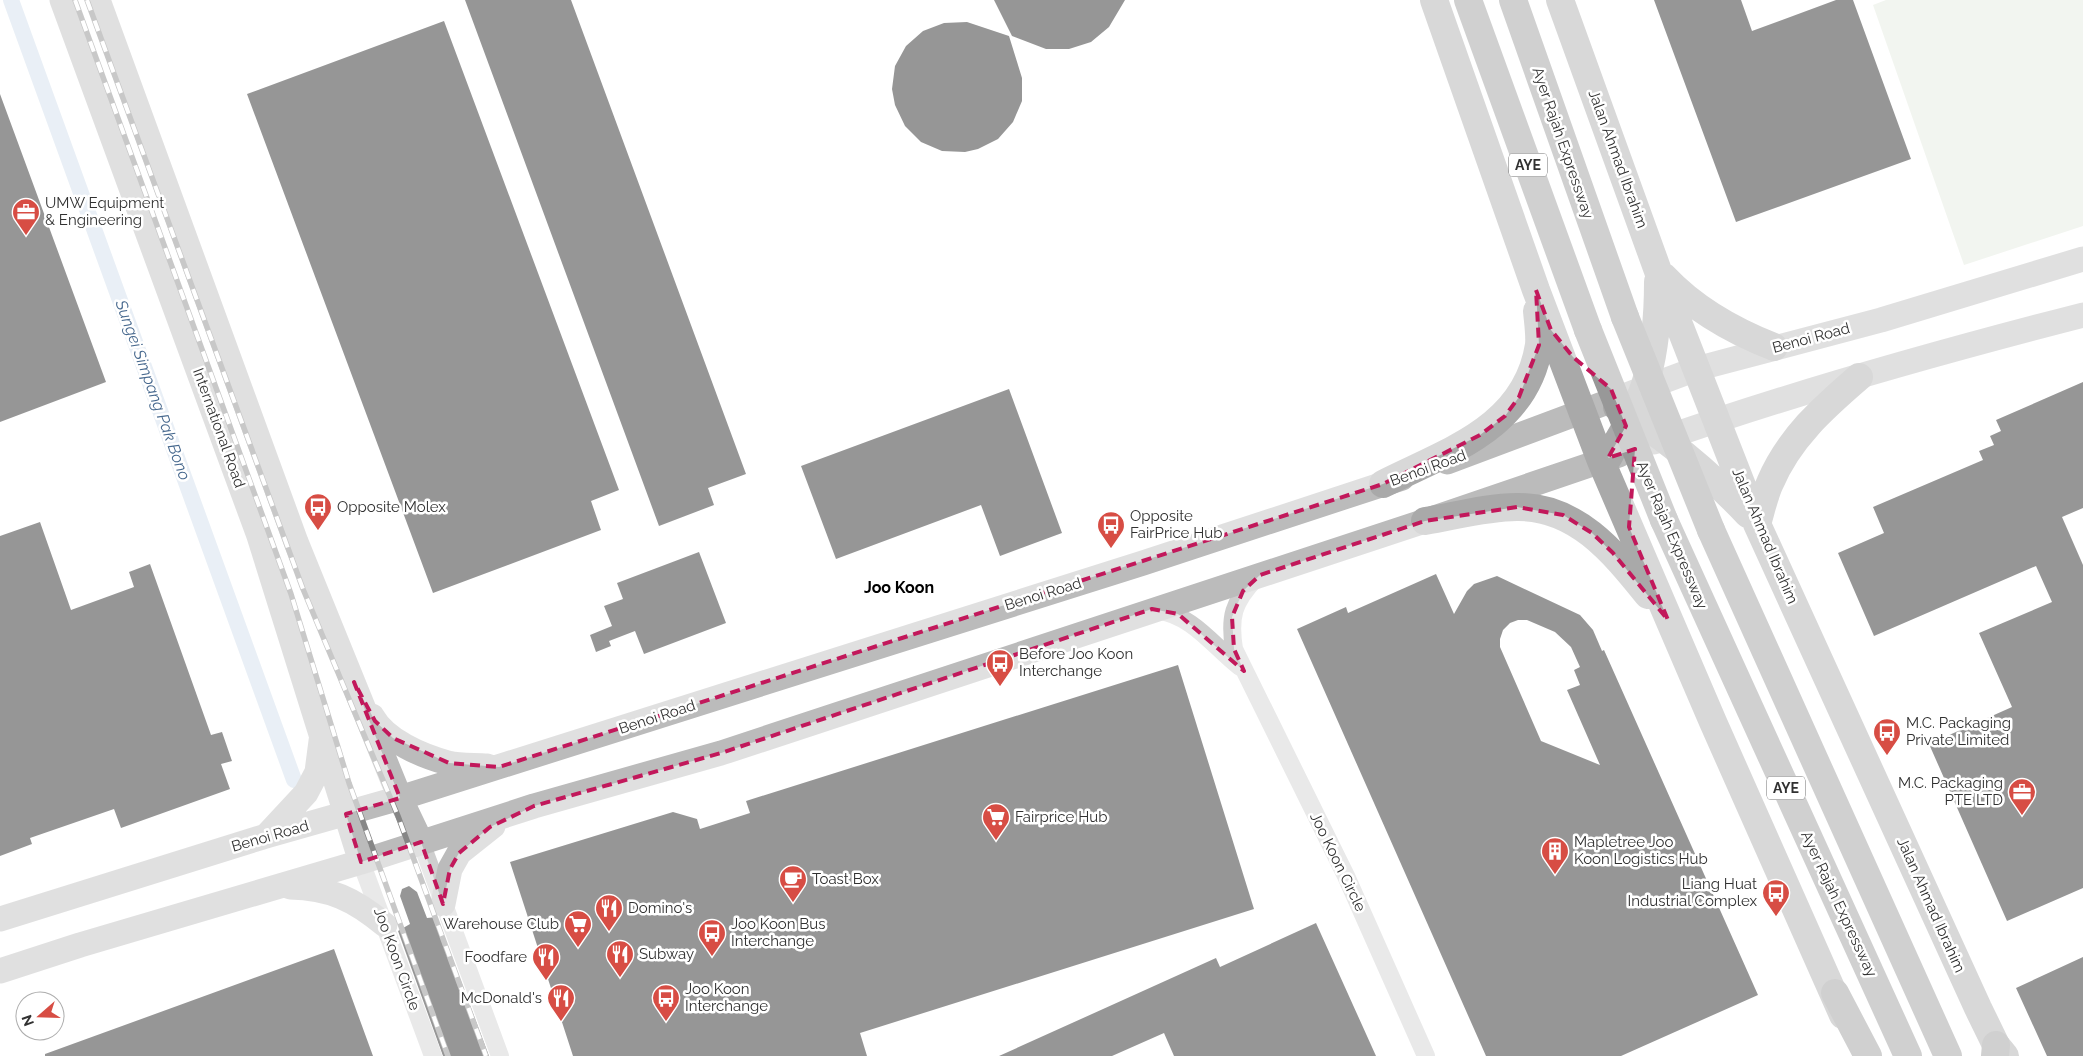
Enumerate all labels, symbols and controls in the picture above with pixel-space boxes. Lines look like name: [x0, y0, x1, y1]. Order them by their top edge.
street label: Ayer Rajah Expressway: [1529, 65, 1597, 221]
street label: Jalan Ahmad Ibrahim: [1585, 87, 1651, 231]
road number: AYE: [1509, 154, 1547, 176]
place label: UMW Equipment & Engineering: [45, 194, 164, 229]
office icon: UMW Equipment & Engineering: [11, 197, 41, 236]
water label: Sungei Simpang Pak Bono: [111, 296, 194, 483]
street label: Benoi Road: [1770, 319, 1852, 357]
street label: International Road: [189, 366, 249, 490]
street label: Benoi Road: [1388, 446, 1468, 490]
street label: Ayer Rajah Expressway: [1633, 458, 1711, 612]
street label: Jalan Ahmad Ibrahim: [1728, 465, 1802, 607]
bus stop icon: Opposite Molex: [303, 492, 333, 531]
place label: Opposite Molex: [337, 498, 446, 516]
place label: Opposite FairPrice Hub: [1130, 507, 1222, 542]
bus stop icon: Opposite FairPrice Hub: [1096, 510, 1126, 549]
street label: Benoi Road: [1002, 574, 1084, 614]
district label: Joo Koon: [864, 578, 934, 597]
place label: Before Joo Koon Interchange: [1019, 645, 1133, 680]
bus stop icon: Before Joo Koon Interchange: [985, 648, 1015, 687]
street label: Benoi Road: [616, 696, 698, 738]
place label: M.C. Packaging Private Limited: [1906, 714, 2011, 749]
bus stop icon: M.C. Packaging Private Limited: [1872, 717, 1902, 756]
place label: M.C. Packaging PTE LTD: [1898, 774, 2003, 809]
road number: AYE: [1767, 776, 1805, 800]
office icon: M.C. Packaging PTE LTD: [2007, 777, 2037, 816]
supermarket icon: Fairprice Hub: [981, 802, 1011, 841]
place label: Fairprice Hub: [1015, 808, 1107, 826]
street label: Joo Koon Circle: [1306, 809, 1370, 915]
street label: Benoi Road: [229, 816, 311, 856]
street label: Ayer Rajah Expressway: [1797, 828, 1881, 980]
place label: Mapletree Joo Koon Logistics Hub: [1574, 833, 1708, 868]
street label: Jalan Ahmad Ibrahim: [1893, 835, 1969, 975]
building icon: Mapletree Joo Koon Logistics Hub: [1540, 836, 1570, 875]
cafe icon: Toast Box: [778, 864, 808, 903]
place label: Toast Box: [812, 870, 879, 888]
place label: Liang Huat Industrial Complex: [1627, 875, 1757, 910]
bus stop icon: Liang Huat Industrial Complex: [1761, 878, 1791, 917]
restaurant icon: Domino's: [594, 893, 624, 932]
place label: Domino's: [628, 899, 692, 917]
street label: Joo Koon Circle: [370, 905, 424, 1013]
supermarket icon: Warehouse Club: [563, 909, 593, 948]
place label: Warehouse Club: [443, 915, 559, 933]
place label: Joo Koon Bus Interchange: [731, 915, 826, 950]
bus stop icon: Joo Koon Bus Interchange: [697, 918, 727, 957]
restaurant icon: Subway: [605, 939, 635, 978]
restaurant icon: Foodfare: [531, 942, 561, 981]
place label: Subway: [639, 945, 694, 963]
place label: Foodfare: [465, 948, 527, 966]
place label: Joo Koon Interchange: [685, 980, 768, 1015]
restaurant icon: McDonald's: [546, 983, 576, 1022]
bus stop icon: Joo Koon Interchange: [651, 983, 681, 1022]
place label: McDonald's: [461, 989, 542, 1007]
north arrow: [15, 991, 65, 1041]
text: N: [18, 1013, 37, 1028]

